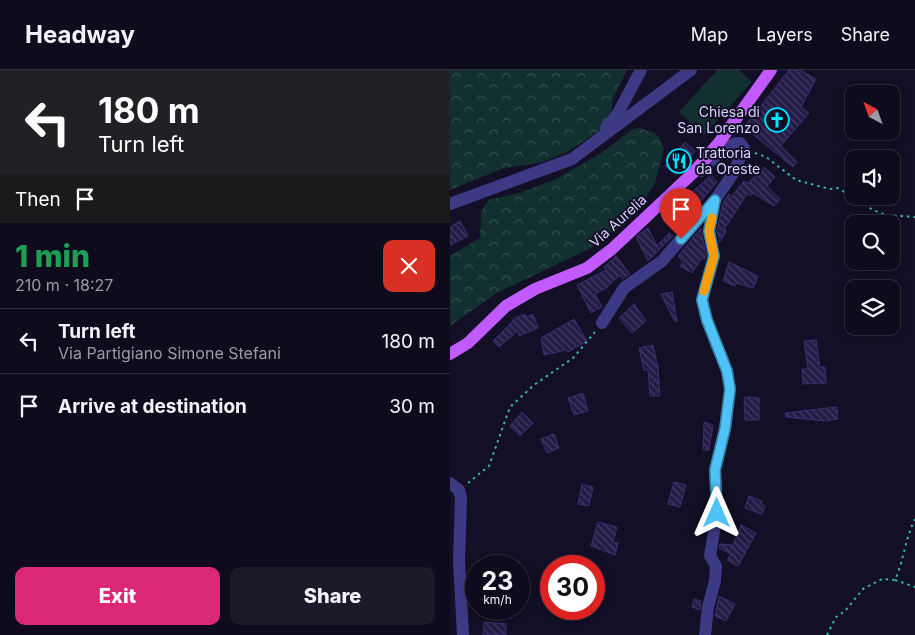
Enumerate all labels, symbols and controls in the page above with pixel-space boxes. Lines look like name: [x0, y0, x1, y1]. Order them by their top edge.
text: Headway: [25, 20, 135, 49]
text: Map: [691, 24, 728, 45]
text: Layers: [756, 24, 813, 45]
text: Share: [841, 24, 890, 45]
north arrow: [845, 85, 900, 140]
map controls: [845, 85, 900, 335]
text: 180 m: [98, 89, 200, 131]
icon: left: [15, 90, 80, 155]
place label: Chiesa di San Lorenzo: [677, 103, 760, 136]
church icon: Chiesa di San Lorenzo: [764, 107, 790, 133]
text: Turn left: [98, 131, 184, 157]
place label: Trattoria da Oreste: [696, 144, 760, 177]
restaurant icon: Trattoria da Oreste: [666, 148, 692, 174]
button: sound: [845, 150, 900, 205]
icon: arrive: [71, 185, 99, 213]
text: Then: [15, 188, 61, 211]
pin: [660, 188, 702, 239]
street label: Via Aurelia: [586, 191, 650, 251]
icon: arrive: [667, 195, 695, 223]
button: search: [845, 215, 900, 270]
text: 1 min: [15, 238, 90, 274]
button: close: [383, 240, 435, 292]
text: 210 m · 18:27: [15, 275, 113, 295]
button: layers: [845, 280, 900, 335]
text: Turn left: [58, 320, 136, 343]
icon: left: [15, 327, 43, 355]
text: 180 m: [382, 330, 435, 353]
text: Via Partigiano Simone Stefani: [58, 343, 281, 363]
icon: arrive: [15, 392, 43, 420]
text: Arrive at destination: [58, 395, 247, 418]
text: 30 m: [389, 395, 435, 418]
position arrow: [690, 486, 742, 538]
speed limit sign: 30: [540, 555, 605, 620]
text: 23: [482, 566, 513, 596]
button: Exit: [15, 567, 220, 625]
button: Share: [230, 567, 435, 625]
text: km/h: [483, 592, 512, 607]

